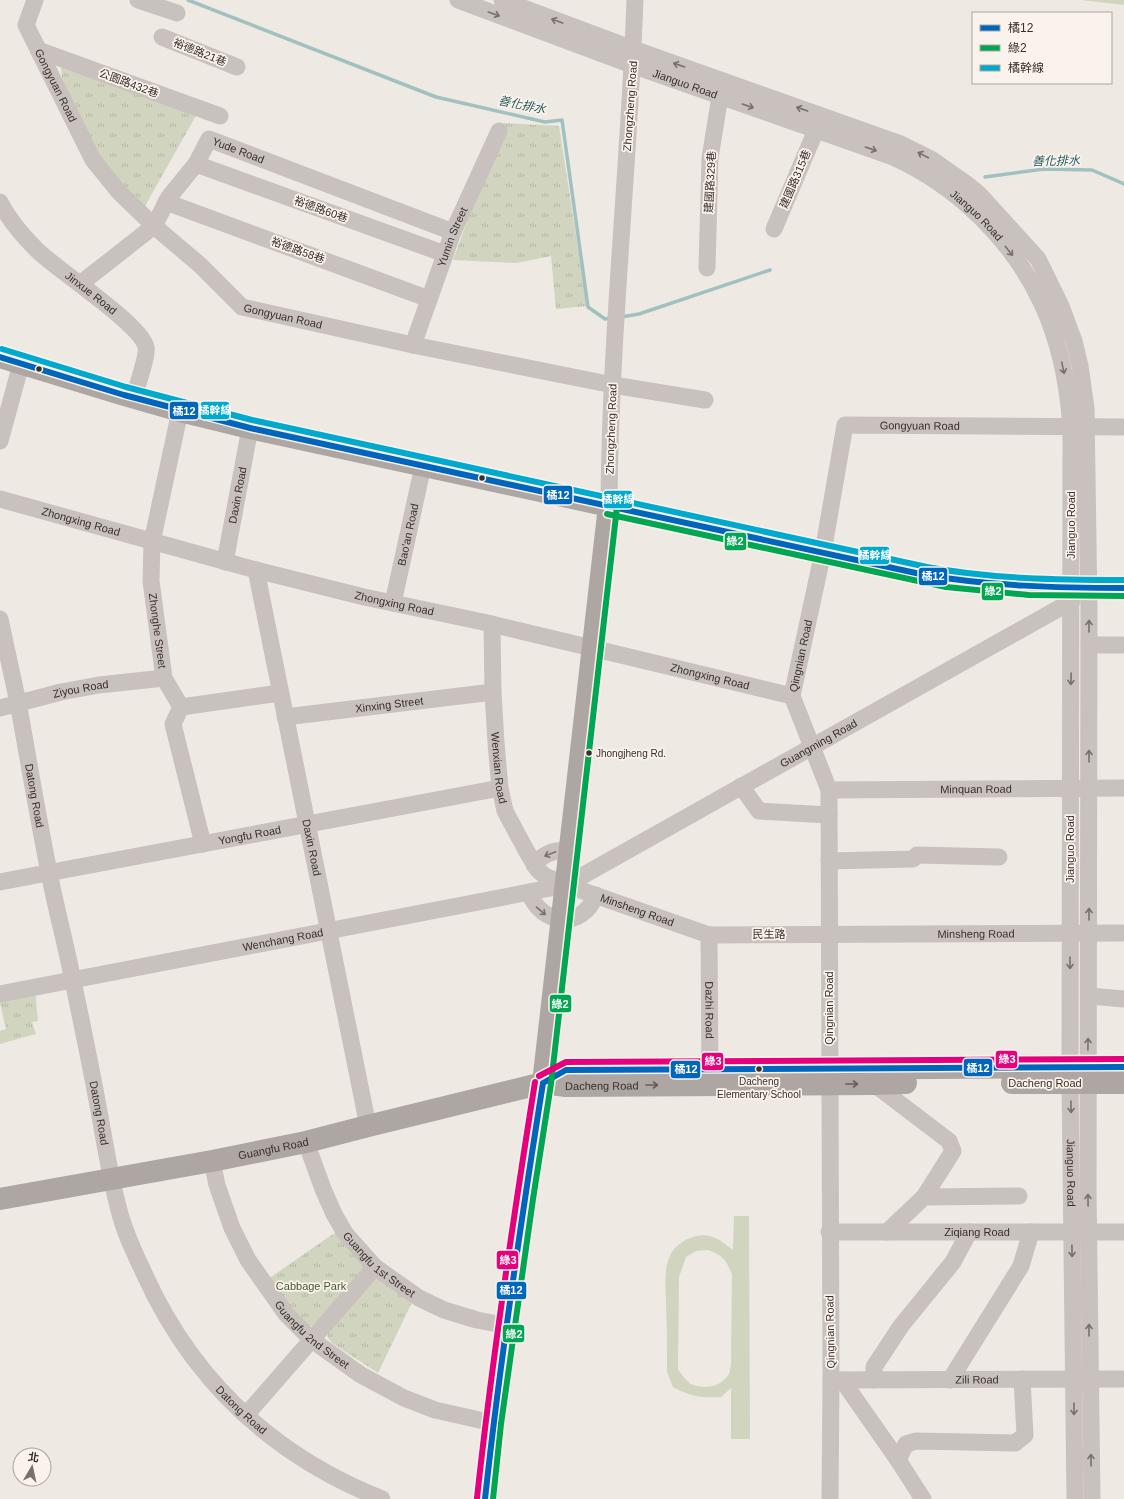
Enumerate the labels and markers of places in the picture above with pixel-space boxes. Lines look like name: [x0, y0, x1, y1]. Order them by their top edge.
unlabelled marker: [34, 364, 44, 374]
unlabelled marker: [477, 473, 487, 483]
marker: Jhongjheng Rd.: [584, 748, 594, 758]
place label: Jhongjheng Rd.: [596, 748, 666, 759]
marker: Dacheng Elementary School: [754, 1064, 764, 1074]
place label: Dacheng Elementary School: [717, 1076, 801, 1100]

